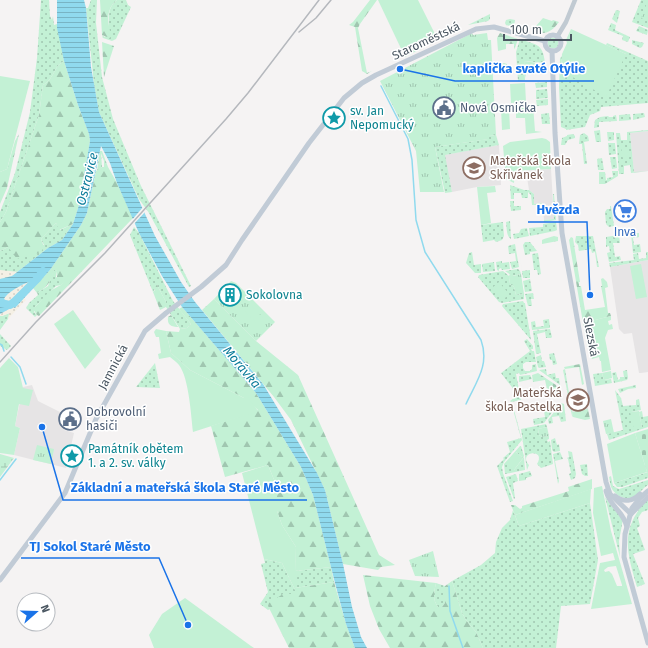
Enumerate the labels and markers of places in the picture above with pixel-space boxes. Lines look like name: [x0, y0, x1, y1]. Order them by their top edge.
callout: kaplička svaté Otýlie: [455, 56, 594, 81]
public building icon: Nová Osmička: [431, 95, 457, 121]
place label: Nová Osmička: [460, 101, 536, 115]
place label: sv. Jan Nepomucký: [350, 104, 414, 132]
place icon: sv. Jan Nepomucký: [321, 105, 347, 131]
place label: Mateřská škola Skřivánek: [490, 154, 571, 182]
school or university icon: Mateřská škola Skřivánek: [461, 155, 487, 181]
callout: Hvězda: [528, 197, 587, 222]
supermarket icon: Inva: [612, 198, 638, 224]
place label: Inva: [614, 225, 636, 239]
building icon: Sokolovna: [217, 282, 243, 308]
place label: Sokolovna: [246, 288, 302, 302]
place label: Mateřská škola Pastelka: [485, 386, 562, 414]
school or university icon: Mateřská škola Pastelka: [565, 387, 591, 413]
place label: Dobrovolní hasiči: [86, 405, 147, 433]
public building icon: Dobrovolní hasiči: [57, 406, 83, 432]
place label: Památník obětem 1. a 2. sv. války: [88, 442, 184, 470]
place icon: Památník obětem 1. a 2. sv. války: [59, 443, 85, 469]
callout: Základní a mateřská škola Staré Město: [63, 475, 307, 500]
callout: TJ Sokol Staré Město: [21, 533, 159, 558]

